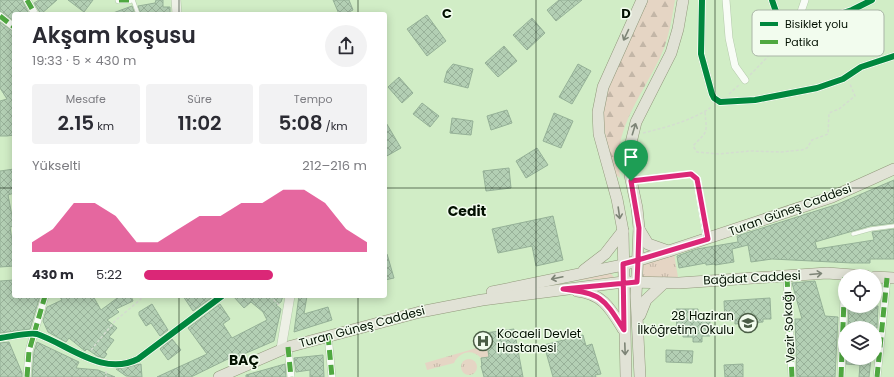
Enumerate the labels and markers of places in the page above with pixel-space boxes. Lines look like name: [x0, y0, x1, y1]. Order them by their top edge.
pin: [614, 140, 648, 181]
place label: 28 Haziran İlköğretim Okulu: [637, 307, 734, 338]
school or university icon: 28 Haziran İlköğretim Okulu: [737, 312, 759, 334]
place label: Kocaeli Devlet Hastanesi: [497, 325, 581, 356]
hospital icon: Kocaeli Devlet Hastanesi: [472, 330, 494, 352]

